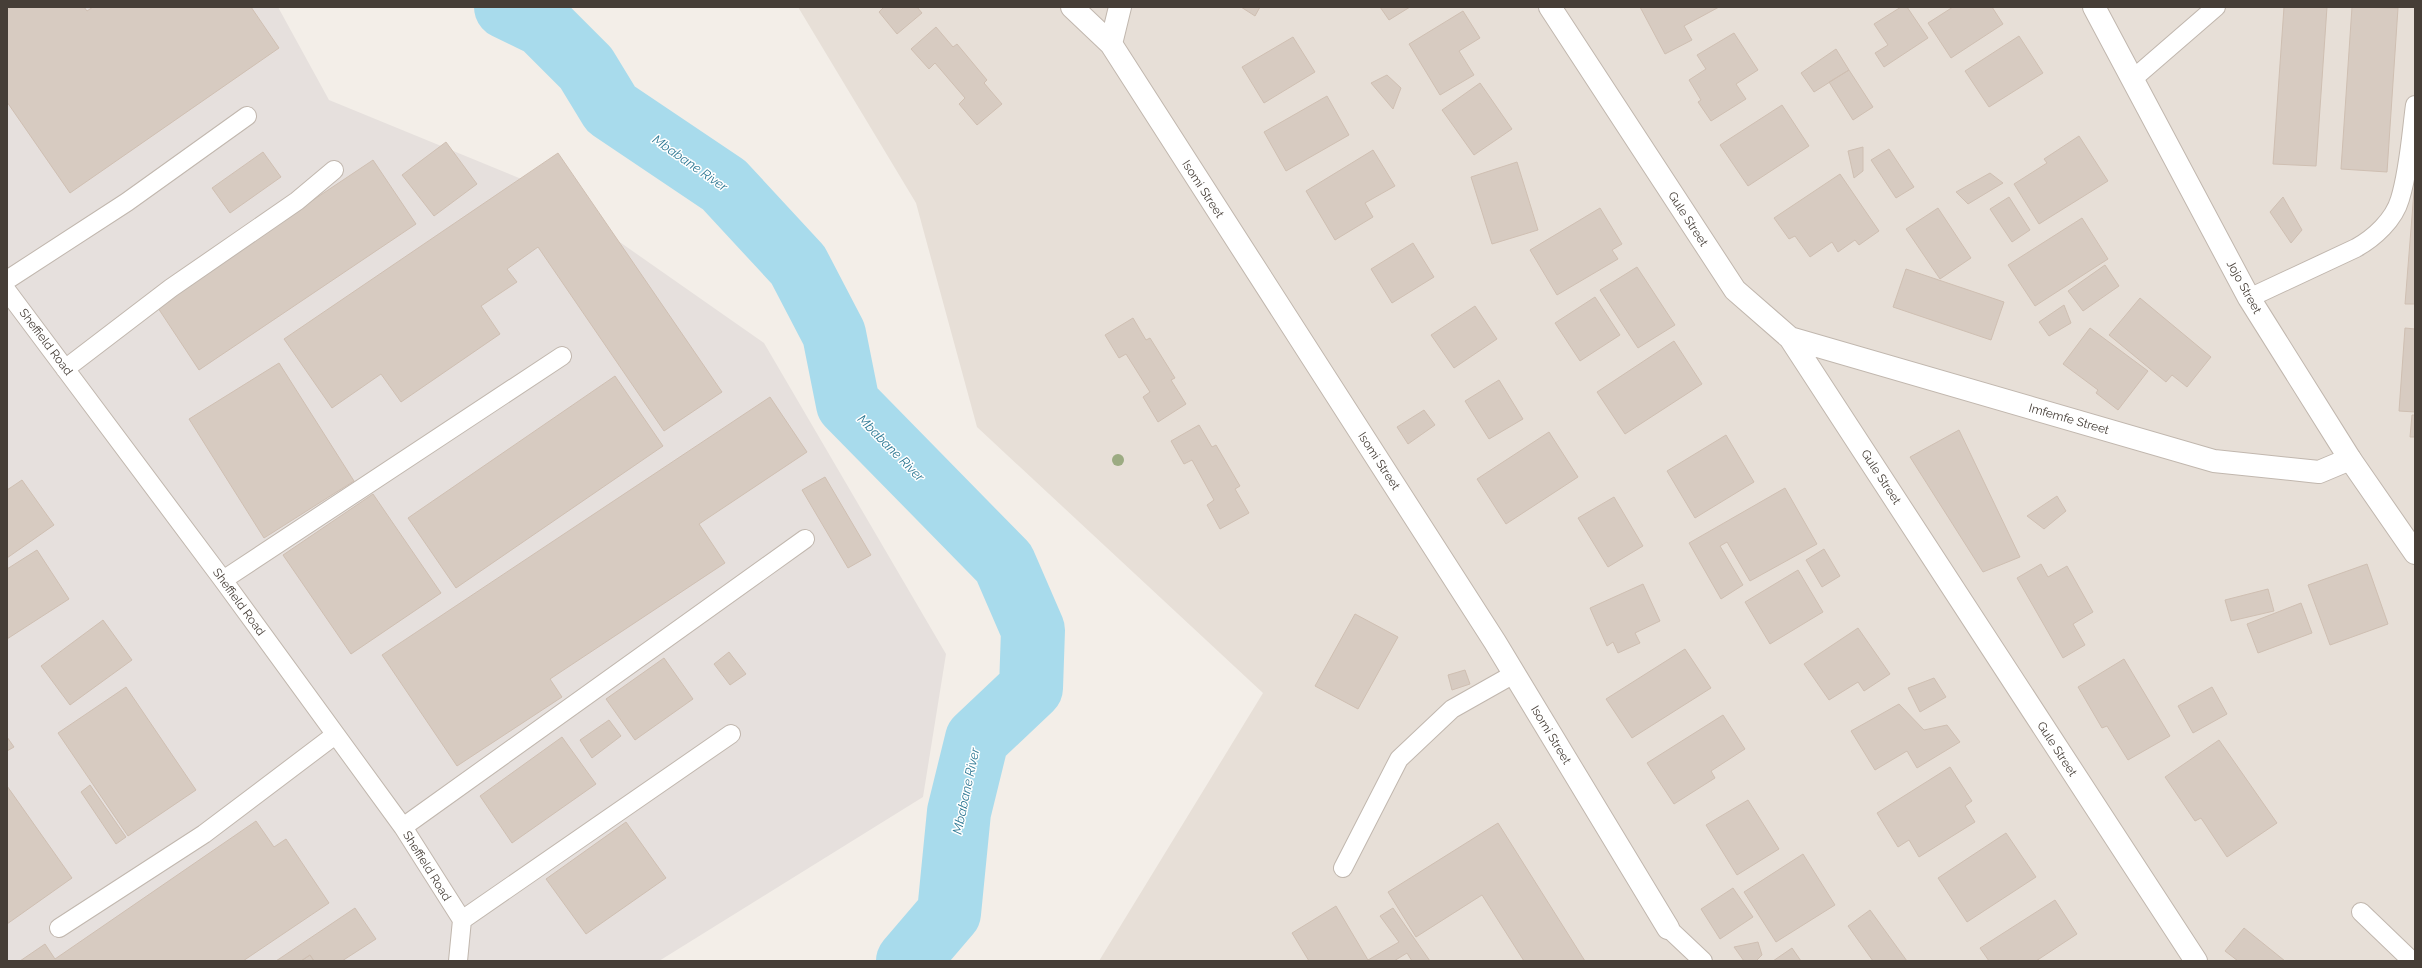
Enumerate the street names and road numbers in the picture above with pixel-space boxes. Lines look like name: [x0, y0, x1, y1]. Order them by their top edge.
street label: Isomi Street: [1179, 158, 1227, 220]
street label: Gule Street: [1665, 189, 1711, 249]
street label: Jojo Street: [2224, 258, 2264, 316]
street label: Sheffield Road: [16, 306, 76, 378]
street label: Imfemfe Street: [2027, 401, 2111, 437]
street label: Isomi Street: [1355, 430, 1403, 492]
street label: Gule Street: [1858, 447, 1904, 507]
street label: Sheffield Road: [210, 566, 268, 638]
street label: Isomi Street: [1528, 703, 1574, 767]
street label: Gule Street: [2034, 719, 2080, 779]
street label: Sheffield Road: [400, 829, 454, 903]

